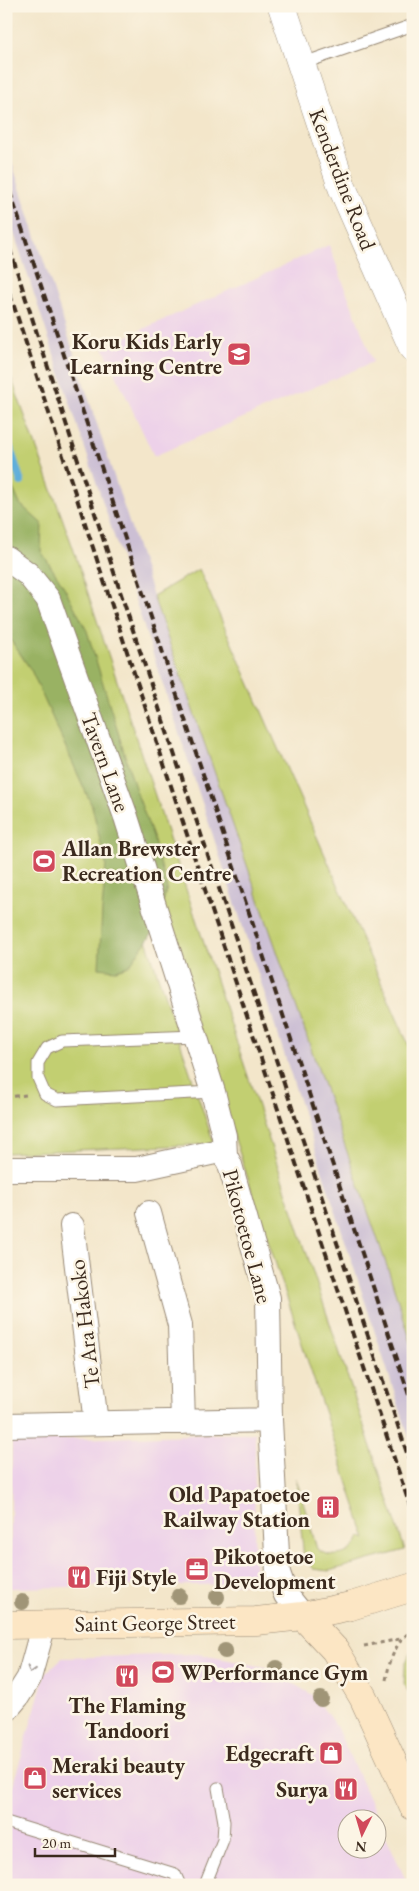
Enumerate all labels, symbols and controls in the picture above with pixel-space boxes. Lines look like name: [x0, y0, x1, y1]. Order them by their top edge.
street label: Kenderdine Road: [302, 104, 383, 255]
place label: Koru Kids Early Learning Centre: [70, 327, 222, 381]
school or university icon: Koru Kids Early Learning Centre: [226, 341, 252, 367]
street label: Tavern Lane: [74, 709, 137, 816]
place label: Allan Brewster Recreation Centre: [61, 834, 231, 888]
sports icon: Allan Brewster Recreation Centre: [31, 848, 57, 874]
street label: Pikotoetoe Lane: [216, 1166, 279, 1307]
street label: Te Ara Hakoko: [62, 1258, 107, 1390]
place label: Old Papatoetoe Railway Station: [163, 1480, 311, 1534]
building icon: Old Papatoetoe Railway Station: [315, 1494, 341, 1520]
place label: Pikotoetoe Development: [214, 1542, 336, 1596]
office icon: Pikotoetoe Development: [184, 1556, 210, 1582]
place label: Fiji Style: [96, 1563, 176, 1592]
restaurant icon: Fiji Style: [66, 1564, 92, 1590]
street label: Saint George Street: [74, 1607, 236, 1638]
place label: WPerformance Gym: [180, 1658, 369, 1687]
sports icon: WPerformance Gym: [150, 1659, 176, 1685]
restaurant icon: The Flaming Tandoori: [114, 1663, 140, 1689]
one-way arrow: [26, 1665, 36, 1673]
place label: The Flaming Tandoori: [68, 1691, 187, 1745]
place label: Edgecraft: [225, 1739, 315, 1768]
shop icon: Edgecraft: [318, 1740, 344, 1766]
place label: Meraki beauty services: [52, 1751, 185, 1805]
shop icon: Meraki beauty services: [22, 1765, 48, 1791]
place label: Surya: [276, 1775, 328, 1804]
restaurant icon: Surya: [333, 1776, 359, 1802]
north arrow: [336, 1808, 386, 1858]
scale bar: [35, 1826, 115, 1858]
text: 20 m: [42, 1833, 71, 1852]
text: N: [354, 1837, 367, 1856]

